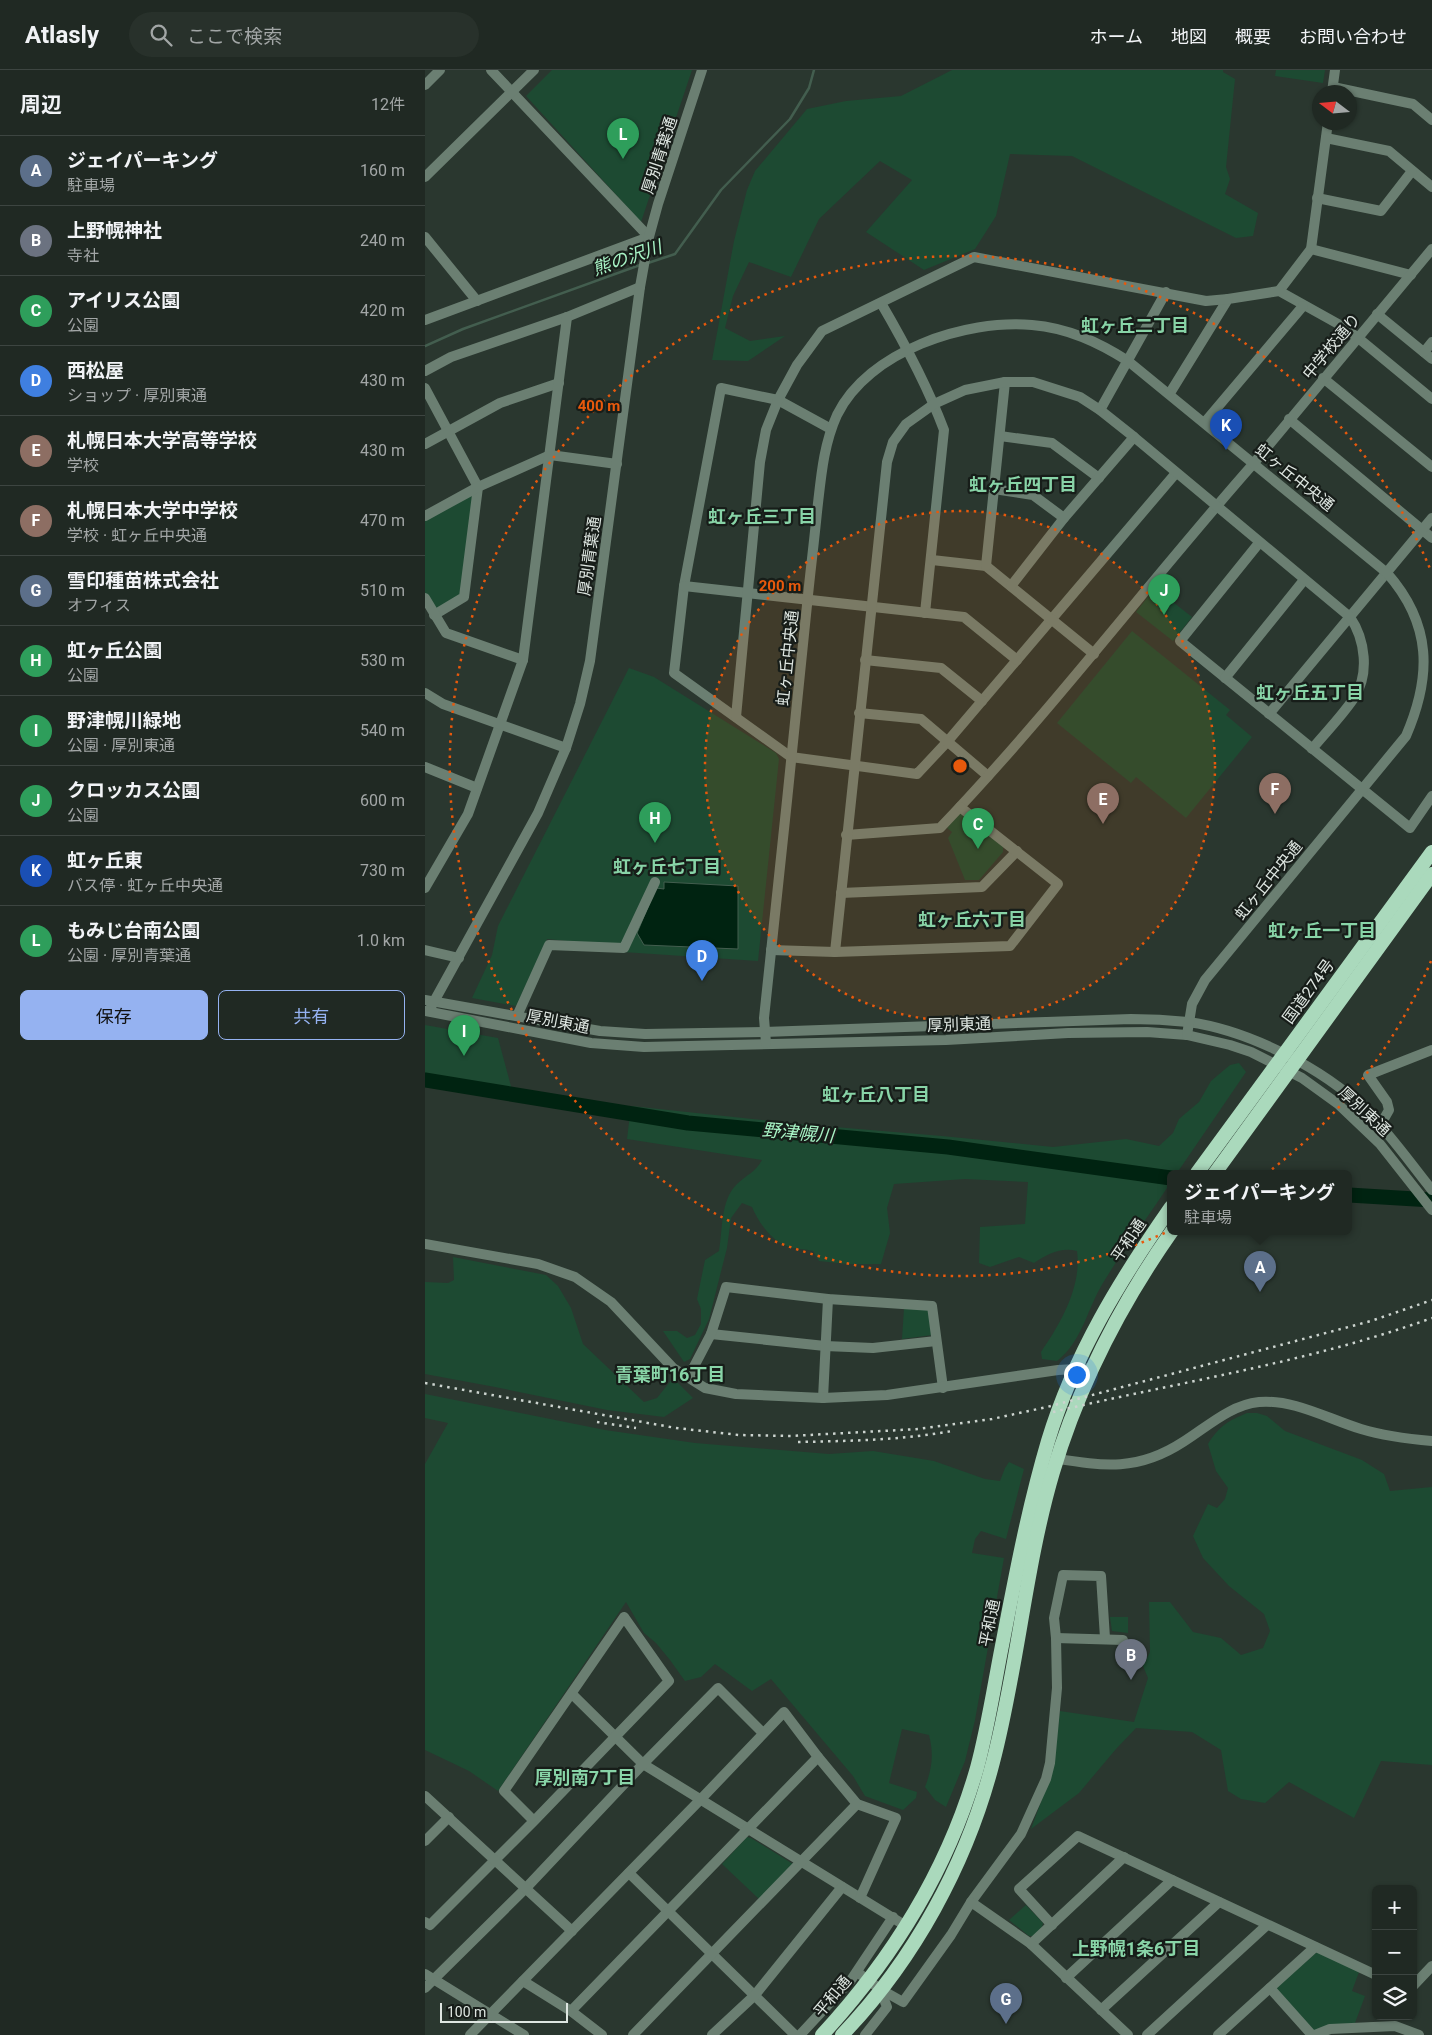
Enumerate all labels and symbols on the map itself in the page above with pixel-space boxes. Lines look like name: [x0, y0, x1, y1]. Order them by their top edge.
north arrow: [1312, 85, 1357, 130]
street label: 厚別青葉通: [638, 114, 681, 196]
pin: L: [607, 118, 639, 159]
water label: 熊の沢川: [589, 235, 666, 279]
street label: 中学校通り: [1298, 310, 1364, 383]
district label: 虹ヶ丘二丁目: [1081, 315, 1189, 336]
text: 400 m: [578, 397, 620, 415]
pin: K: [1210, 409, 1242, 450]
street label: 虹ヶ丘中央通: [1251, 440, 1338, 515]
district label: 虹ヶ丘四丁目: [969, 474, 1077, 495]
district label: 虹ヶ丘三丁目: [708, 506, 816, 527]
street label: 厚別青葉通: [575, 515, 604, 597]
pin: J: [1148, 574, 1180, 615]
text: 200 m: [759, 577, 801, 595]
street label: 虹ヶ丘中央通: [773, 609, 802, 707]
district label: 虹ヶ丘五丁目: [1256, 682, 1364, 703]
centre of rings: [951, 757, 969, 775]
pin: F: [1259, 773, 1291, 814]
pin: E: [1087, 783, 1119, 824]
pin: H: [639, 802, 671, 843]
pin: C: [962, 808, 994, 849]
street label: 虹ヶ丘中央通: [1231, 837, 1306, 924]
district label: 虹ヶ丘七丁目: [613, 856, 721, 877]
district label: 虹ヶ丘六丁目: [918, 909, 1026, 930]
district label: 虹ヶ丘一丁目: [1268, 920, 1376, 941]
pin: D: [686, 940, 718, 981]
street label: 国道274号: [1279, 955, 1338, 1027]
street label: 厚別東通: [525, 1006, 591, 1037]
street label: 厚別東通: [927, 1014, 991, 1035]
pin: I: [448, 1015, 480, 1056]
street label: 厚別東通: [1335, 1083, 1395, 1140]
district label: 虹ヶ丘八丁目: [822, 1084, 930, 1105]
water label: 野津幌川: [761, 1119, 837, 1146]
street label: 平和通: [1107, 1215, 1150, 1265]
pin: A: [1244, 1251, 1276, 1292]
your location: [1064, 1362, 1090, 1388]
district label: 青葉町16丁目: [615, 1364, 725, 1385]
street label: 平和通: [976, 1598, 1003, 1648]
pin: B: [1115, 1639, 1147, 1680]
district label: 厚別南7丁目: [535, 1767, 635, 1788]
district label: 上野幌1条6丁目: [1072, 1938, 1200, 1959]
street label: 平和通: [810, 1972, 855, 2021]
pin: G: [990, 1983, 1022, 2024]
scale bar: [440, 2000, 567, 2023]

